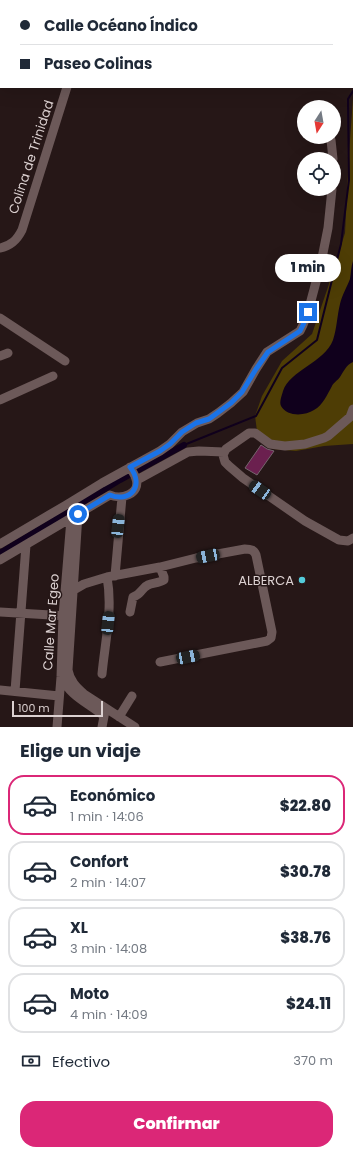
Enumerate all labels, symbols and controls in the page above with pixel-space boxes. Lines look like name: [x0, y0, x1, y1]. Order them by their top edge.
text: Calle Océano Índico: [44, 15, 198, 36]
text: Paseo Colinas: [44, 53, 152, 74]
street label: Colina de Trinidad: [4, 98, 58, 216]
north arrow: [297, 100, 341, 144]
map controls: [297, 100, 341, 196]
button: locate: [297, 152, 341, 196]
callout: 1 min: [275, 254, 341, 282]
text: 1 min: [291, 258, 325, 277]
route end: [299, 303, 317, 321]
car: [247, 478, 273, 502]
route start: [69, 505, 87, 523]
car: [111, 513, 125, 539]
car: [195, 548, 221, 564]
place label: ALBERCA: [238, 571, 294, 590]
street label: Calle Mar Egeo: [38, 573, 64, 671]
marker: ALBERCA: [297, 575, 307, 585]
car: [101, 610, 115, 636]
car: [175, 649, 201, 665]
scale bar: [12, 699, 103, 718]
text: 100 m: [18, 700, 50, 716]
text: Elige un viaje: [20, 738, 141, 763]
text: Económico: [70, 785, 155, 806]
icon: car: [22, 787, 58, 823]
text: $22.80: [280, 795, 331, 816]
text: 1 min · 14:06: [70, 807, 144, 826]
text: Confort: [70, 851, 129, 872]
icon: car: [22, 853, 58, 889]
text: $30.78: [280, 861, 331, 882]
text: 2 min · 14:07: [70, 873, 146, 892]
text: XL: [70, 917, 88, 938]
icon: car: [22, 919, 58, 955]
text: $38.76: [280, 927, 331, 948]
text: 3 min · 14:08: [70, 939, 147, 958]
text: Moto: [70, 983, 109, 1004]
icon: car: [22, 985, 58, 1021]
text: $24.11: [286, 993, 331, 1014]
text: 4 min · 14:09: [70, 1005, 148, 1024]
icon: cash: [20, 1050, 42, 1072]
text: Efectivo: [52, 1051, 110, 1072]
text: 370 m: [293, 1051, 333, 1070]
button: Confirmar: [20, 1101, 333, 1147]

